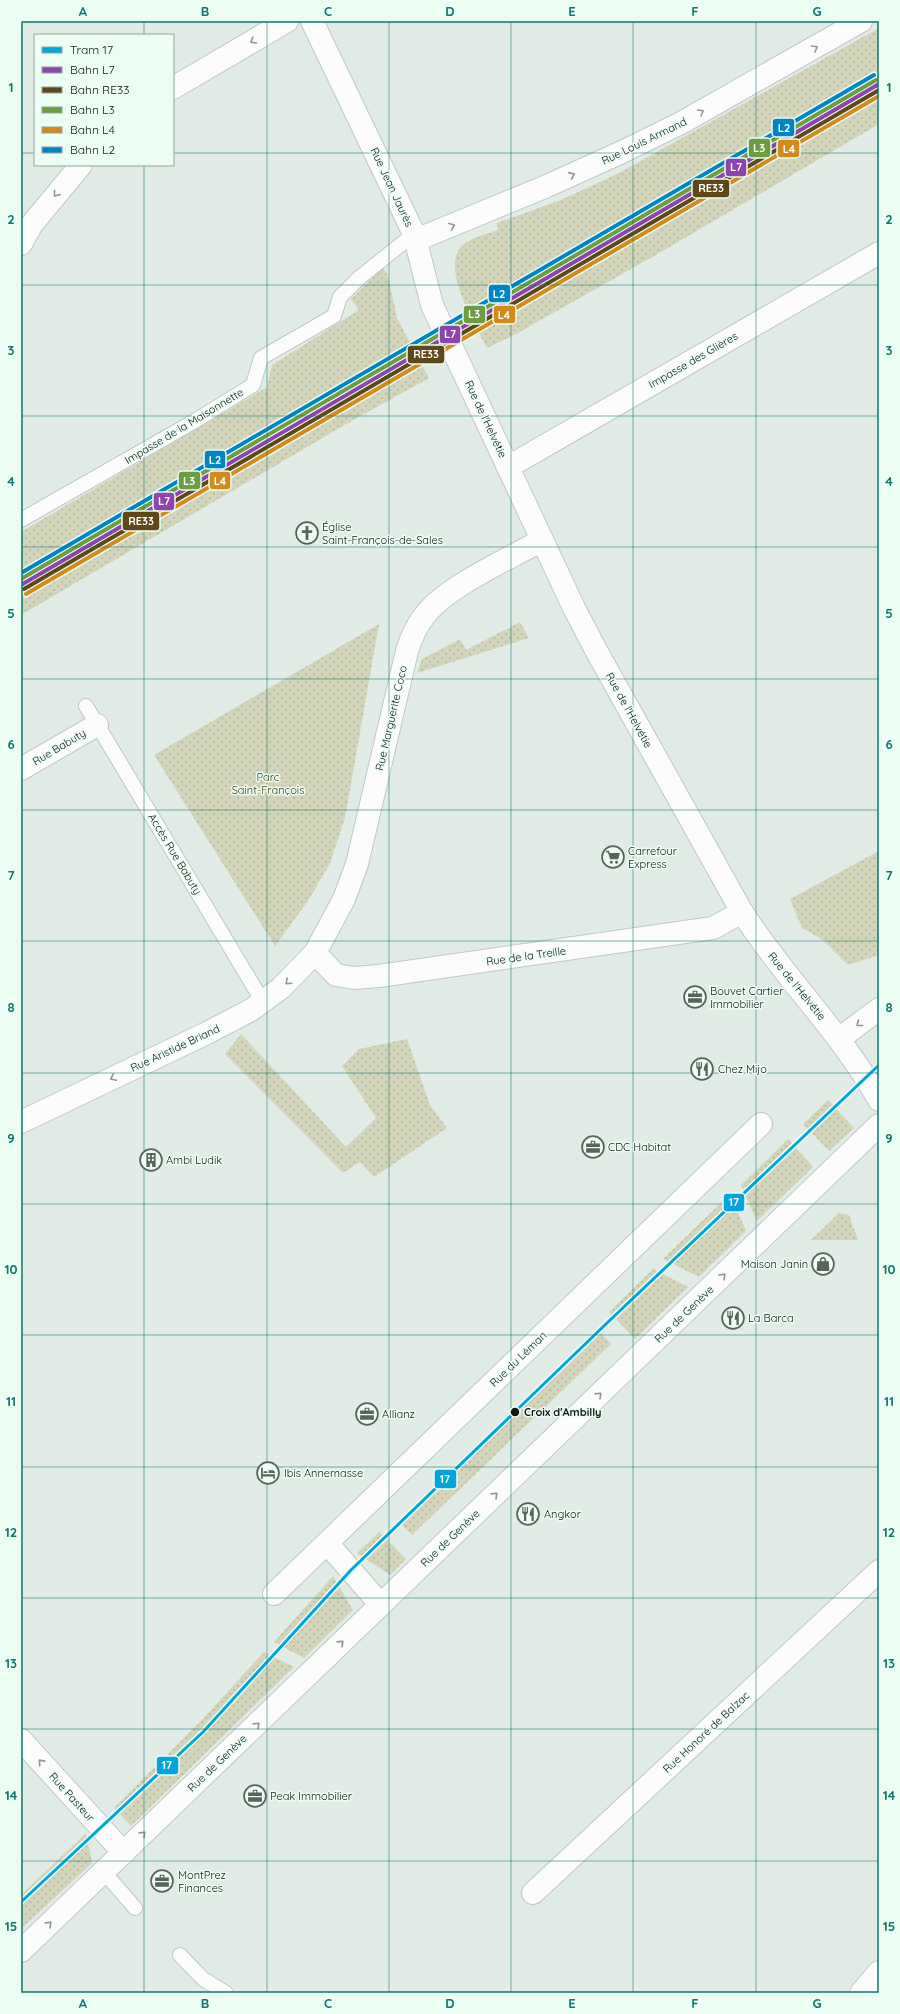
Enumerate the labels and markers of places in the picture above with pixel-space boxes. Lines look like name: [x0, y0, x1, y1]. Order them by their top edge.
church icon: Église Saint-François-de-Sales: [294, 520, 320, 546]
place label: Église Saint-François-de-Sales: [322, 520, 443, 547]
supermarket icon: Carrefour Express: [600, 844, 626, 870]
place label: Carrefour Express: [628, 844, 678, 871]
office icon: Bouvet Cartier Immobilier: [682, 984, 708, 1010]
place label: Bouvet Cartier Immobilier: [710, 984, 784, 1011]
restaurant icon: Chez Mijo: [689, 1056, 715, 1082]
place label: Chez Mijo: [718, 1062, 767, 1076]
office icon: CDC Habitat: [580, 1134, 606, 1160]
place label: CDC Habitat: [608, 1140, 671, 1154]
building icon: Ambi Ludik: [138, 1147, 164, 1173]
place label: Ambi Ludik: [166, 1153, 222, 1167]
shop icon: Maison Janin: [810, 1251, 836, 1277]
place label: Maison Janin: [741, 1257, 808, 1271]
restaurant icon: La Barca: [720, 1305, 746, 1331]
place label: La Barca: [748, 1311, 794, 1325]
office icon: Allianz: [354, 1401, 380, 1427]
place label: Croix d'Ambilly: [524, 1405, 601, 1419]
marker: Croix d'Ambilly: [509, 1406, 521, 1418]
place label: Allianz: [382, 1407, 415, 1421]
hotel icon: Ibis Annemasse: [255, 1460, 281, 1486]
place label: Ibis Annemasse: [284, 1466, 363, 1480]
restaurant icon: Angkor: [515, 1501, 541, 1527]
place label: Angkor: [544, 1507, 582, 1521]
office icon: Peak Immobilier: [242, 1783, 268, 1809]
place label: Peak Immobilier: [270, 1789, 353, 1803]
office icon: MontPrez Finances: [149, 1868, 175, 1894]
place label: MontPrez Finances: [178, 1868, 226, 1895]

